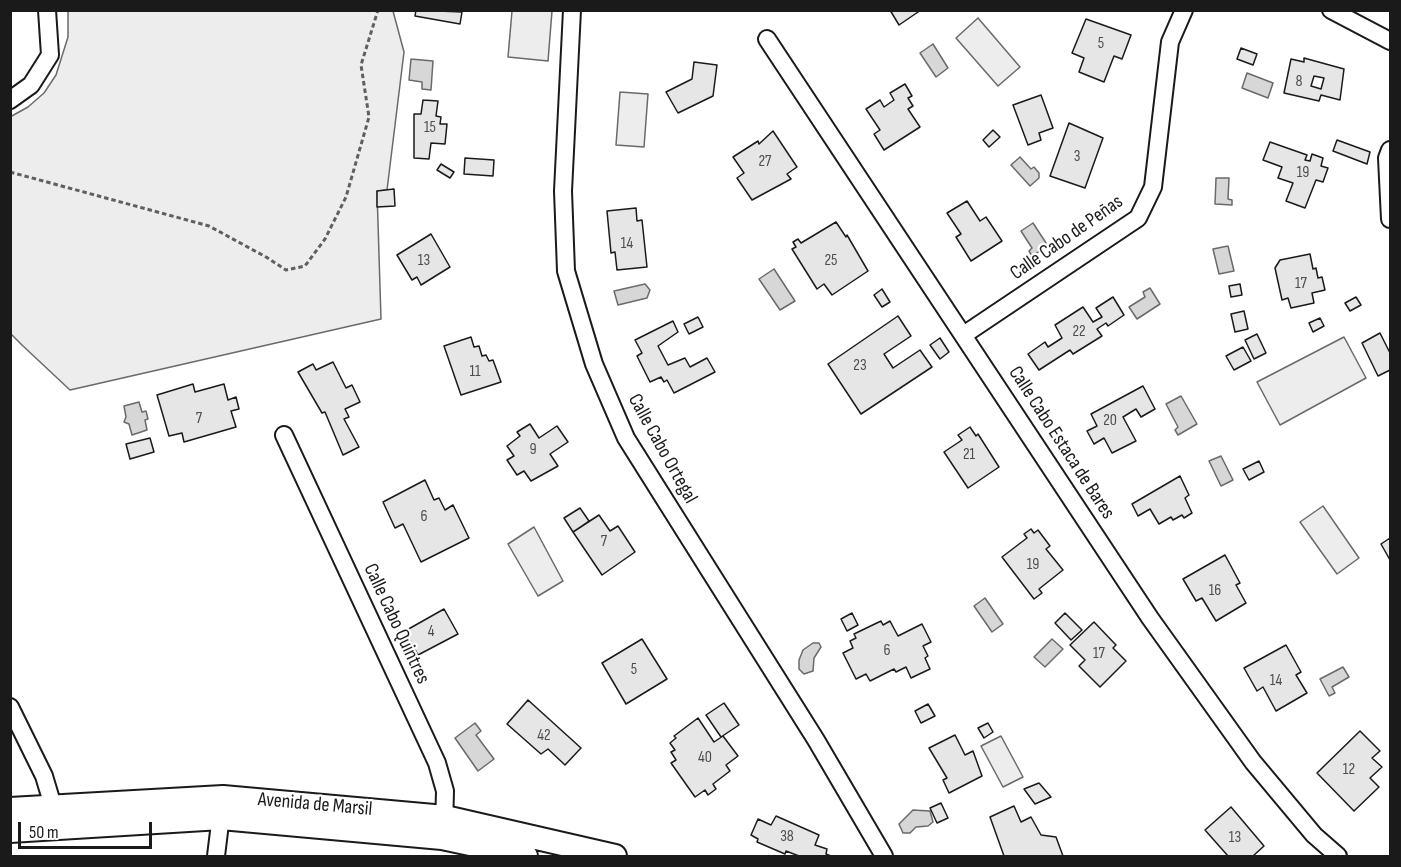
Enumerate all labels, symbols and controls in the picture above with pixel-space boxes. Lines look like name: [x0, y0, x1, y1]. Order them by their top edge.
house number: 5: [1098, 34, 1104, 54]
house number: 8: [1295, 72, 1303, 92]
house number: 15: [424, 118, 436, 138]
house number: 3: [1074, 147, 1080, 167]
house number: 27: [758, 152, 772, 172]
house number: 19: [1297, 163, 1309, 183]
street label: Calle Cabo de Peñas: [1006, 190, 1128, 286]
house number: 14: [621, 234, 633, 254]
house number: 13: [418, 251, 430, 271]
house number: 25: [824, 251, 838, 271]
house number: 17: [1295, 274, 1307, 294]
house number: 22: [1072, 322, 1086, 342]
house number: 23: [853, 356, 867, 376]
house number: 11: [469, 362, 481, 382]
street label: Calle Cabo Estaca de Bares: [1003, 362, 1119, 524]
street label: Calle Cabo Ortegal: [622, 390, 702, 508]
house number: 7: [196, 409, 202, 429]
house number: 20: [1103, 411, 1117, 431]
house number: 9: [529, 440, 537, 460]
house number: 21: [963, 445, 975, 465]
house number: 6: [420, 507, 428, 527]
house number: 7: [601, 532, 607, 552]
house number: 19: [1027, 555, 1039, 575]
street label: Calle Cabo Quintres: [358, 560, 434, 688]
house number: 16: [1209, 581, 1221, 601]
house number: 4: [428, 622, 434, 642]
house number: 6: [883, 641, 891, 661]
house number: 17: [1093, 644, 1105, 664]
house number: 5: [631, 660, 637, 680]
house number: 14: [1270, 671, 1282, 691]
house number: 42: [537, 726, 551, 746]
house number: 40: [698, 748, 712, 768]
house number: 12: [1343, 760, 1355, 780]
street label: Avenida de Marsil: [257, 788, 373, 822]
scale bar: [21, 810, 154, 848]
text: 50 m: [29, 822, 59, 843]
house number: 38: [780, 827, 794, 847]
house number: 13: [1229, 828, 1241, 848]

